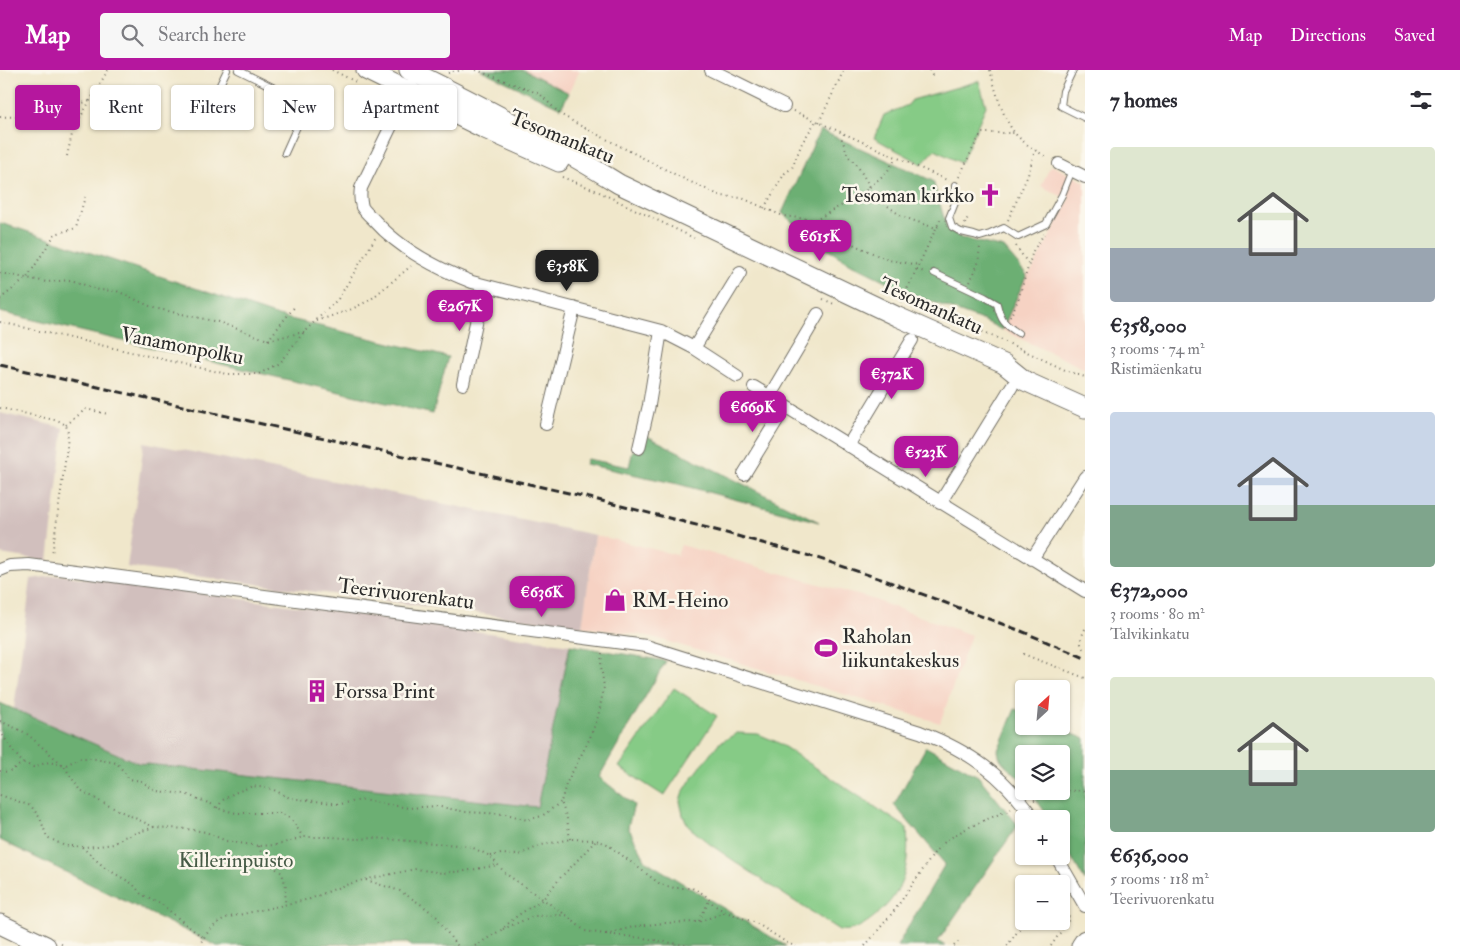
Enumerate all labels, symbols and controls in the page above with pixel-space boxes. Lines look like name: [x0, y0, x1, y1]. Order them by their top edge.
search box: [100, 13, 450, 58]
text: Map: [25, 20, 70, 51]
icon: search: [118, 21, 146, 49]
text: Search here: [158, 23, 246, 47]
text: Map: [1229, 24, 1262, 47]
text: Directions: [1290, 24, 1366, 47]
text: Saved: [1394, 24, 1435, 47]
chip: Buy: [15, 85, 80, 130]
chip: Rent: [90, 85, 161, 130]
chip: Filters: [171, 85, 254, 130]
chip: New: [264, 85, 334, 130]
chip: Apartment: [344, 85, 457, 130]
icon: filters: [1407, 86, 1435, 114]
text: 7 homes: [1110, 87, 1177, 114]
street label: Tesomankatu: [506, 104, 619, 170]
icon: home: [1228, 179, 1318, 269]
place label: Tesoman kirkko: [842, 182, 974, 209]
church icon: Tesoman kirkko: [977, 182, 1003, 208]
pin: €615K: [785, 220, 855, 262]
text: €615K: [799, 226, 841, 246]
pin: €358K: [532, 250, 602, 292]
text: €358K: [546, 256, 588, 276]
street label: Tesomankatu: [875, 271, 987, 341]
pin: €267K: [425, 290, 495, 332]
text: €267K: [438, 296, 482, 316]
text: €358,000: [1110, 312, 1187, 339]
street label: Vanamonpolku: [118, 321, 246, 371]
text: 3 rooms · 74 m²: [1110, 339, 1204, 359]
pin: €372K: [857, 358, 927, 400]
text: Ristimäenkatu: [1110, 359, 1202, 379]
text: €372K: [871, 364, 913, 384]
pin: €669K: [718, 390, 788, 433]
text: €669K: [731, 397, 775, 417]
pin: €523K: [891, 436, 961, 478]
text: €523K: [905, 442, 947, 462]
icon: home: [1228, 444, 1318, 534]
street label: Teerivuorenkatu: [336, 572, 476, 616]
pin: €636K: [507, 576, 577, 618]
text: €372,000: [1110, 577, 1188, 604]
text: €636K: [521, 582, 563, 602]
shop icon: RM-Heino: [602, 587, 628, 613]
place label: RM-Heino: [632, 587, 728, 614]
text: 3 rooms · 80 m²: [1110, 604, 1205, 624]
place label: Raholan liikuntakeskus: [842, 623, 959, 674]
text: Talvikinkatu: [1110, 624, 1190, 644]
sports icon: Raholan liikuntakeskus: [813, 635, 839, 661]
building icon: Forssa Print: [304, 678, 330, 704]
place label: Forssa Print: [334, 678, 435, 705]
north arrow: [1015, 680, 1070, 735]
map controls: [1015, 680, 1070, 930]
icon: home: [1228, 709, 1318, 799]
button: layers: [1015, 745, 1070, 800]
button: +: [1015, 810, 1070, 865]
text: €636,000: [1110, 842, 1189, 869]
park label: Killerinpuisto: [179, 847, 293, 874]
text: 5 rooms · 118 m²: [1110, 869, 1209, 889]
button: −: [1015, 875, 1070, 930]
text: Teerivuorenkatu: [1110, 889, 1215, 909]

